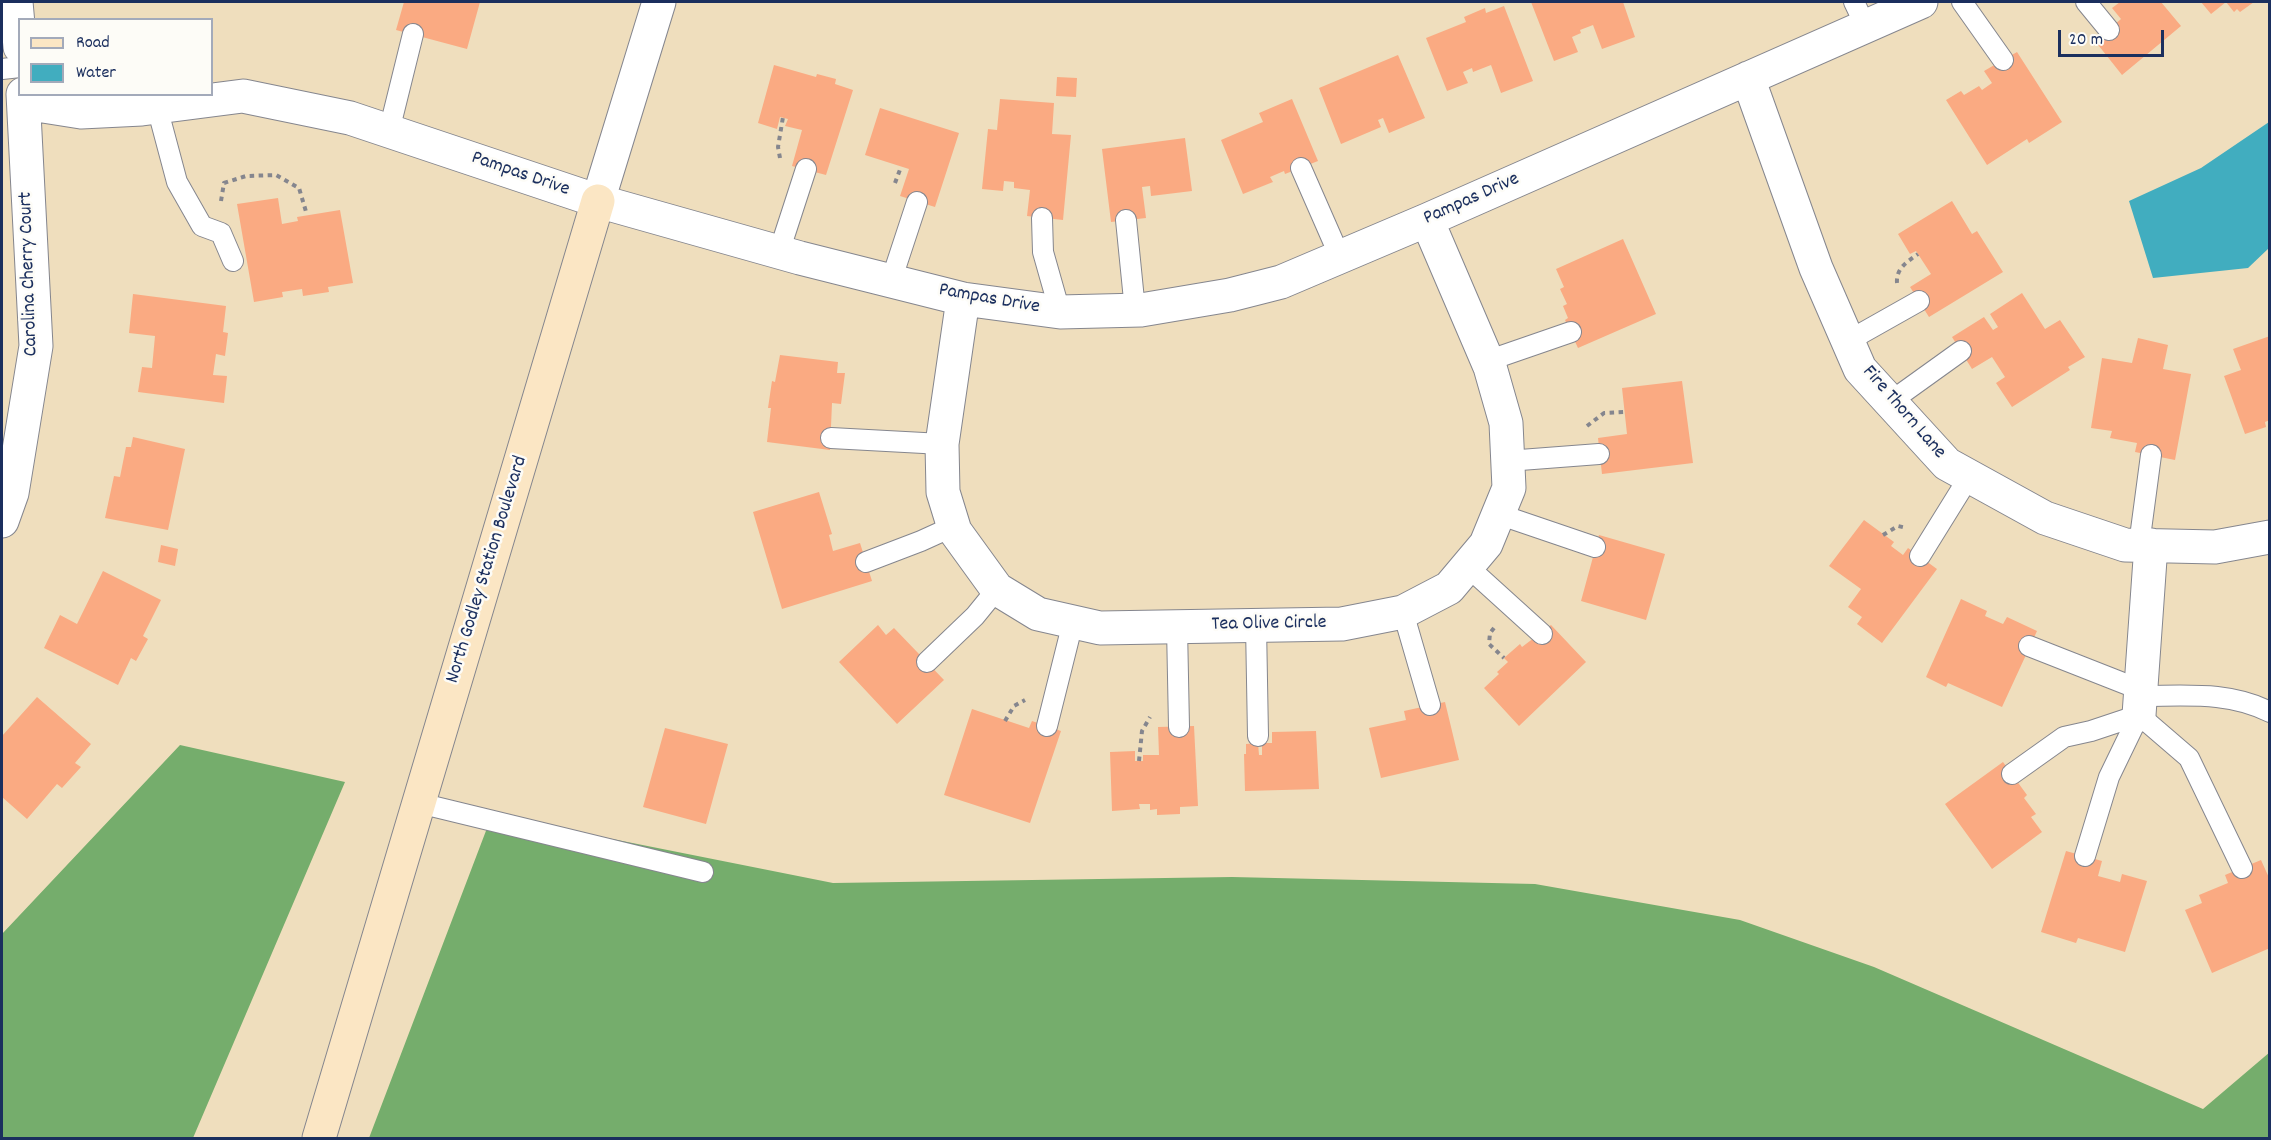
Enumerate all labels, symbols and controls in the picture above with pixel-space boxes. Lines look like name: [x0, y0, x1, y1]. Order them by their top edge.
legend: [18, 18, 213, 96]
scale bar: [2061, 18, 2168, 56]
text: 20 m: [2069, 28, 2103, 53]
text: Road: [76, 31, 110, 56]
text: Water: [76, 61, 116, 86]
street label: Pampas Drive: [468, 147, 572, 203]
street label: Pampas Drive: [1420, 168, 1524, 232]
street label: Carolina Cherry Court: [15, 191, 45, 357]
street label: Pampas Drive: [937, 279, 1041, 321]
street label: Fire Thorn Lane: [1856, 361, 1950, 465]
street label: North Godley Station Boulevard: [442, 453, 534, 687]
street label: Tea Olive Circle: [1211, 612, 1327, 638]

